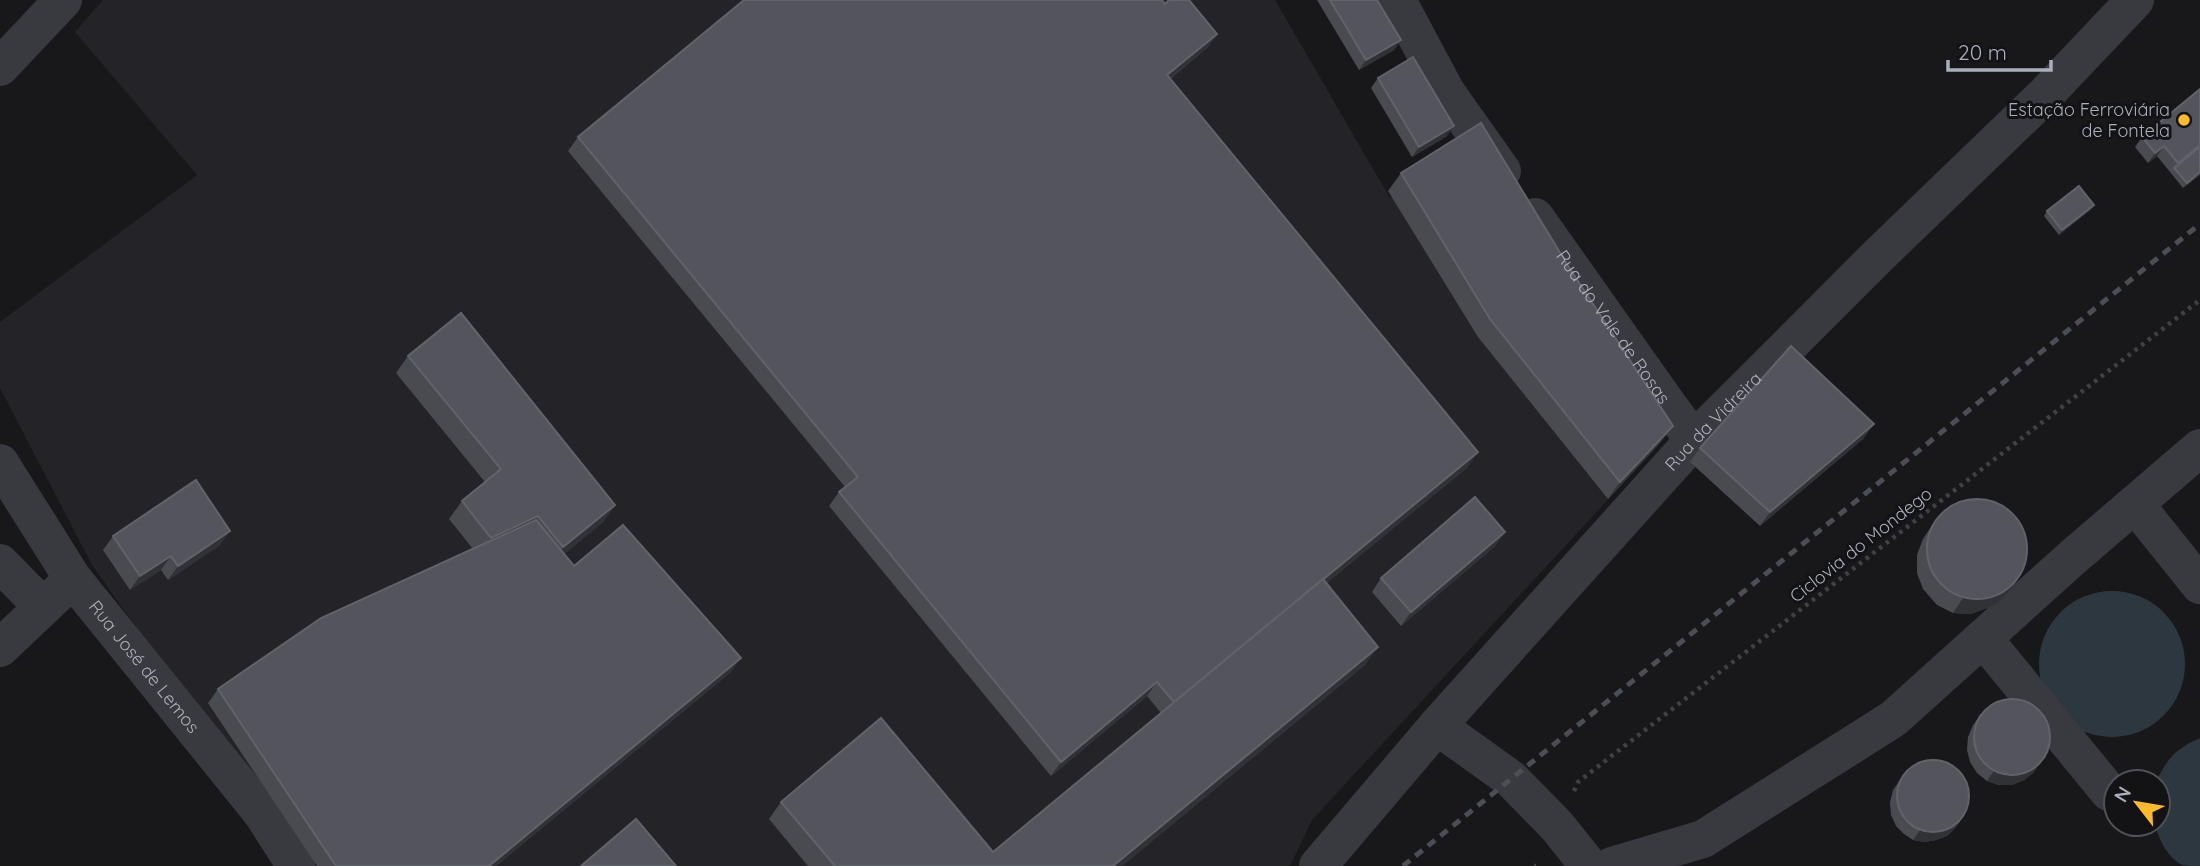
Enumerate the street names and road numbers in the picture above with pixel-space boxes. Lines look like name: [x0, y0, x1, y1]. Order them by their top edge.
street label: Rua do Vale de Rosas: [1551, 245, 1676, 408]
street label: Rua da Vidreira: [1660, 367, 1767, 476]
street label: Ciclovia do Mondego: [1785, 482, 1937, 607]
street label: Rua José de Lemos: [84, 595, 205, 738]

